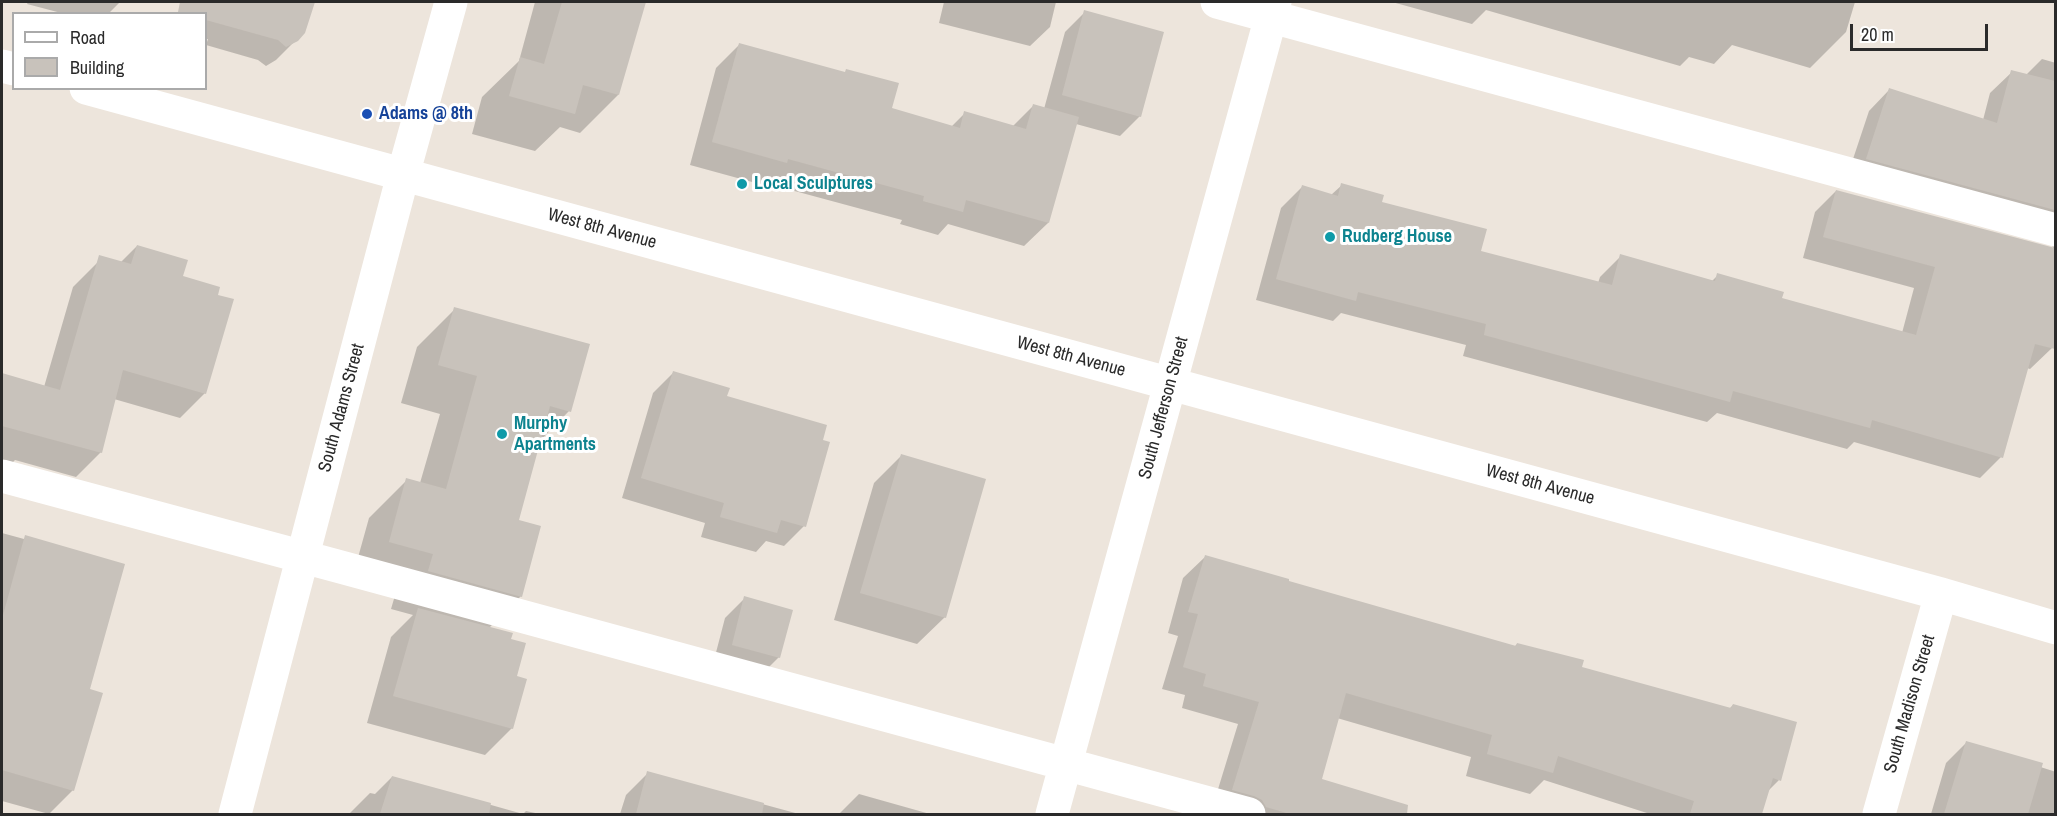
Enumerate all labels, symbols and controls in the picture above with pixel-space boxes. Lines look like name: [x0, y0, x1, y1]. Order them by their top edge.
legend: [12, 12, 207, 90]
scale bar: [1853, 12, 1991, 50]
text: 20 m: [1861, 22, 1894, 47]
text: Road: [70, 25, 105, 50]
text: Building: [70, 55, 124, 80]
place label: Adams @ 8th: [379, 103, 473, 125]
marker: Adams @ 8th: [360, 107, 374, 121]
place label: Local Sculptures: [754, 173, 873, 195]
marker: Local Sculptures: [735, 177, 749, 191]
street label: West 8th Avenue: [545, 204, 659, 254]
place label: Rudberg House: [1342, 226, 1452, 248]
marker: Rudberg House: [1323, 230, 1337, 244]
street label: West 8th Avenue: [1014, 332, 1128, 382]
street label: South Jefferson Street: [1135, 334, 1193, 482]
street label: South Adams Street: [314, 341, 370, 475]
place label: Murphy Apartments: [514, 413, 596, 456]
marker: Murphy Apartments: [495, 427, 509, 441]
street label: West 8th Avenue: [1483, 460, 1597, 510]
street label: South Madison Street: [1880, 632, 1940, 776]

